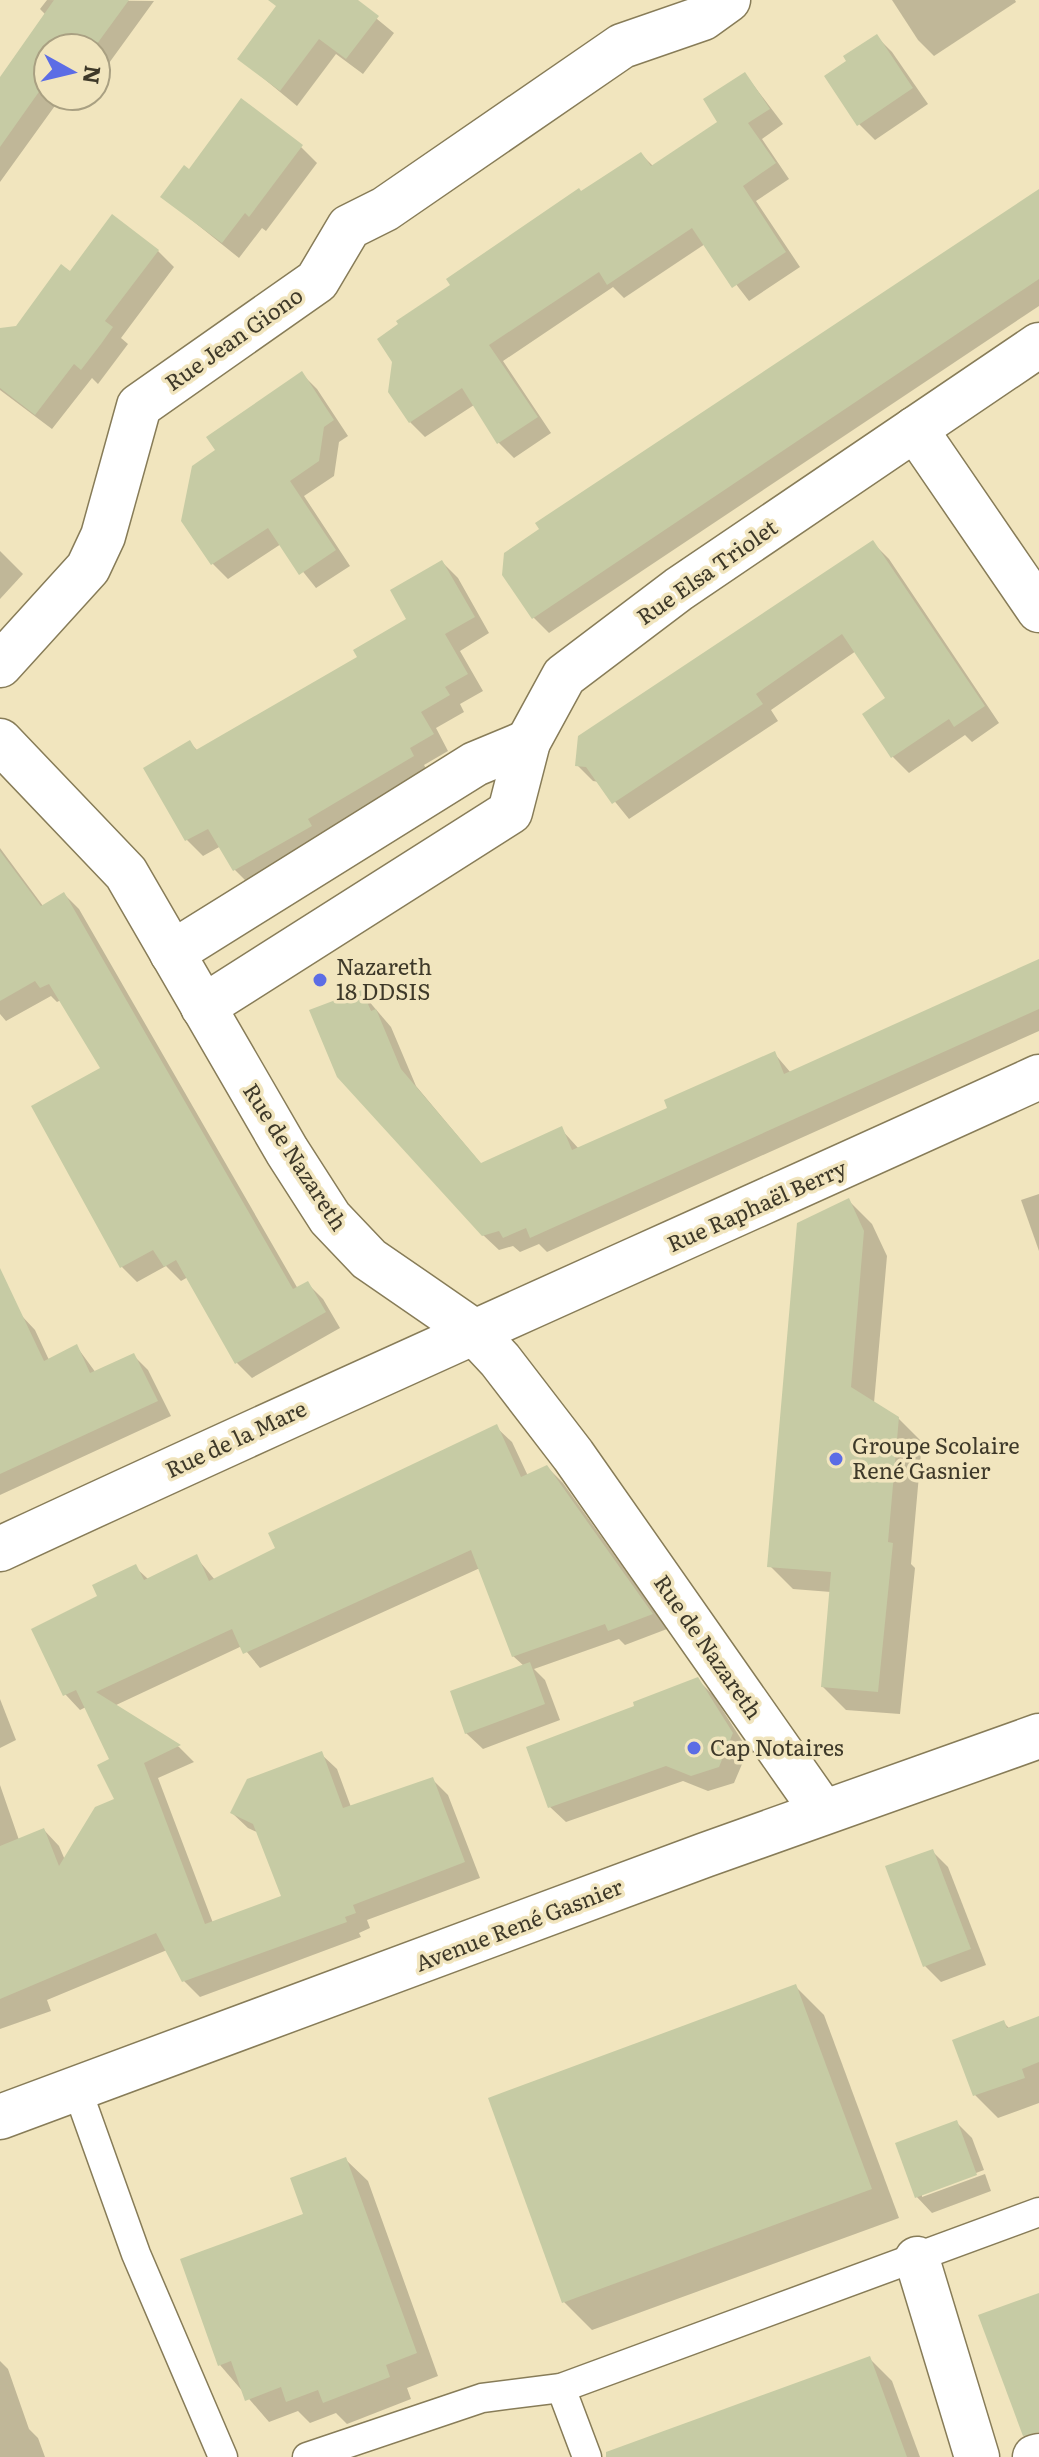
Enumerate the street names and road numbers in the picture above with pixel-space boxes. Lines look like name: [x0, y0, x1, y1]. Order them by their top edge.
street label: Rue Jean Giono: [157, 278, 309, 398]
street label: Rue Elsa Triolet: [629, 510, 783, 632]
street label: Rue de Nazareth: [236, 1076, 356, 1236]
street label: Rue Raphaël Berry: [661, 1150, 852, 1259]
street label: Rue de la Mare: [159, 1391, 311, 1485]
street label: Rue de Nazareth: [647, 1567, 771, 1725]
street label: Avenue René Gasnier: [410, 1869, 628, 1978]

